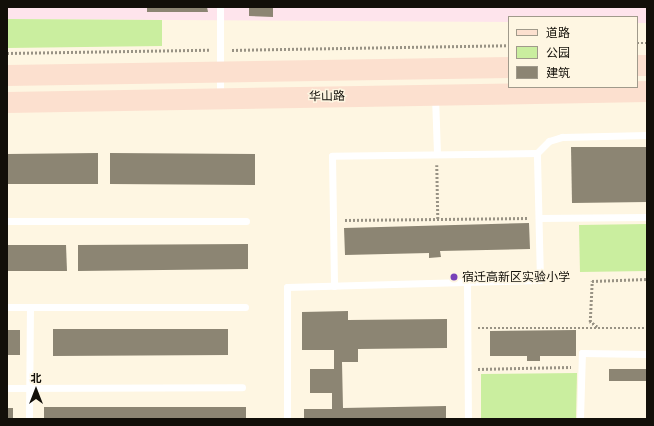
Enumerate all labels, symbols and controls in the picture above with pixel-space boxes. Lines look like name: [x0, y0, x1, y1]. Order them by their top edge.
legend: [508, 16, 638, 88]
text: 道路: [546, 24, 570, 41]
text: 公园: [546, 44, 570, 61]
text: 建筑: [546, 64, 570, 81]
street label: 华山路: [309, 88, 345, 104]
place label: 宿迁高新区实验小学: [462, 270, 570, 284]
marker: 宿迁高新区实验小学: [449, 272, 459, 282]
north arrow: [16, 370, 56, 410]
text: 北: [31, 370, 42, 385]

